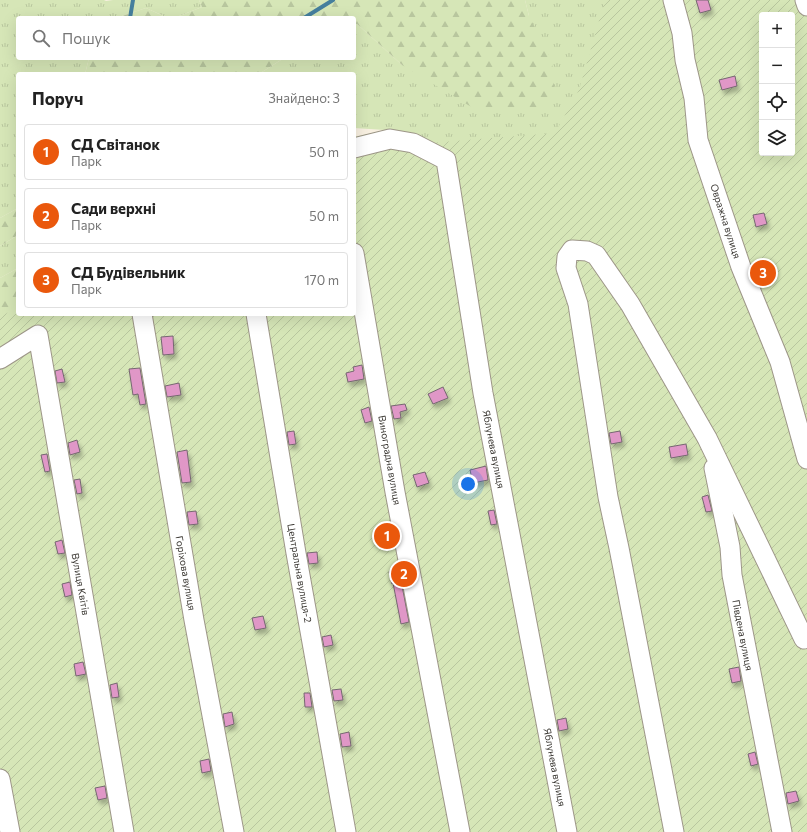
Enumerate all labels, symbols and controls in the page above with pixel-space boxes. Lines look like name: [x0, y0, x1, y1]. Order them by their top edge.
map controls: [759, 12, 795, 156]
button: +: [759, 12, 795, 48]
search box: [16, 16, 356, 60]
icon: search: [30, 27, 52, 49]
text: Пошук: [62, 29, 110, 47]
button: −: [759, 48, 795, 84]
button: locate: [759, 84, 795, 120]
text: Поруч: [32, 88, 83, 109]
text: Знайдено: 3: [268, 90, 340, 106]
button: layers: [759, 120, 795, 156]
text: СД Світанок: [71, 135, 160, 153]
text: 1: [43, 144, 49, 160]
text: 50 m: [309, 144, 339, 160]
text: Парк: [71, 153, 102, 169]
street label: Овражна вулиця: [708, 182, 744, 260]
text: Сади верхні: [71, 199, 156, 217]
text: 2: [42, 208, 50, 224]
text: 50 m: [309, 208, 339, 224]
text: Парк: [71, 217, 102, 233]
pin: 3: [750, 258, 776, 288]
text: СД Будівельник: [71, 263, 186, 281]
text: 3: [42, 272, 50, 288]
text: 170 m: [304, 272, 339, 288]
text: Парк: [71, 281, 102, 297]
street label: Яблунева вулиця: [481, 409, 507, 489]
street label: Виноградна вулиця: [376, 414, 404, 506]
your location: [458, 474, 478, 494]
pin: 1: [374, 521, 400, 551]
street label: Центральна вулиця-2: [285, 522, 315, 624]
street label: Горіхова вулиця: [174, 535, 198, 611]
street label: Вулиця Квітів: [70, 552, 92, 616]
pin: 2: [391, 559, 417, 589]
street label: Південа вулиця: [730, 599, 756, 671]
street label: Яблунева вулиця: [542, 727, 568, 807]

